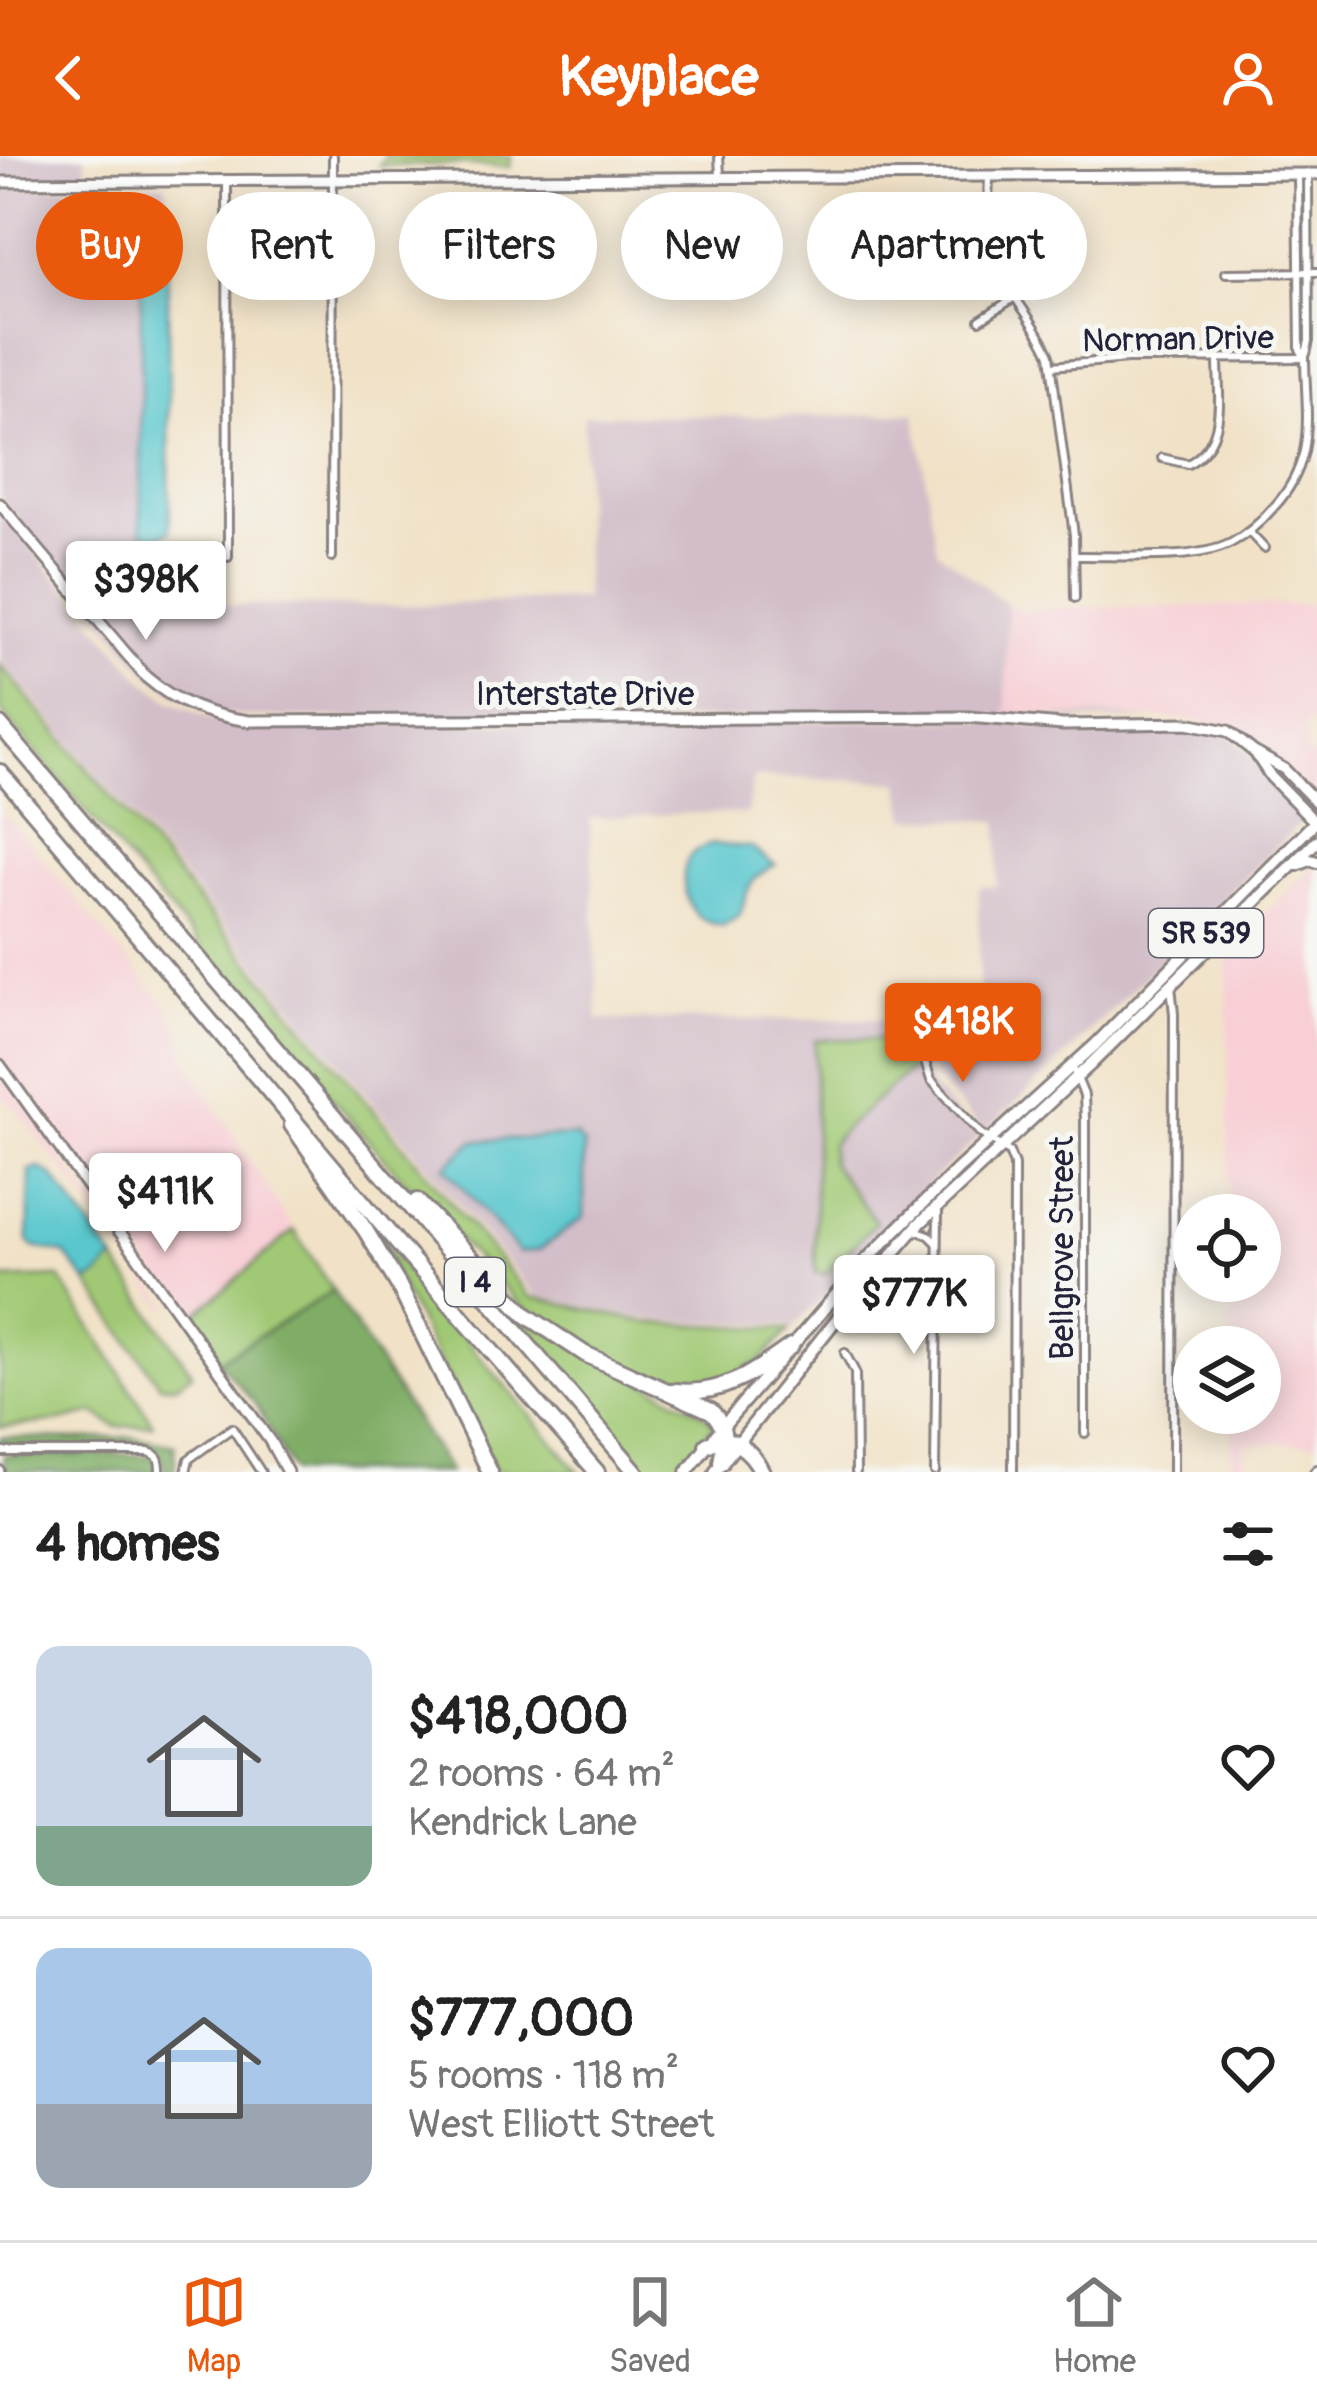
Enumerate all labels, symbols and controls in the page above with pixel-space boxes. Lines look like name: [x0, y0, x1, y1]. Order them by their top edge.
text: Keyplace: [559, 44, 758, 112]
icon: back: [36, 45, 102, 111]
icon: person: [1215, 45, 1281, 111]
chip: Buy: [36, 192, 183, 300]
chip: Rent: [207, 192, 375, 300]
chip: Filters: [399, 192, 597, 300]
chip: New: [621, 192, 783, 300]
chip: Apartment: [807, 192, 1087, 300]
street label: Norman Drive: [1082, 317, 1274, 362]
pin: $398K: [62, 541, 230, 643]
text: $398K: [93, 555, 199, 604]
street label: Interstate Drive: [476, 674, 694, 715]
road number: SR 539: [1149, 909, 1263, 957]
pin: $418K: [879, 983, 1047, 1085]
text: $418K: [912, 997, 1014, 1046]
street label: Bellgrove Street: [1042, 1135, 1083, 1360]
pin: $411K: [81, 1153, 249, 1255]
text: $411K: [116, 1167, 214, 1216]
map controls: [1173, 1194, 1281, 1434]
button: locate: [1173, 1194, 1281, 1302]
pin: $777K: [830, 1255, 998, 1357]
road number: I 4: [445, 1258, 505, 1306]
text: $777K: [861, 1269, 967, 1318]
button: layers: [1173, 1326, 1281, 1434]
icon: filters: [1215, 1511, 1281, 1577]
text: 4 homes: [36, 1512, 220, 1576]
text: $418,000: [408, 1685, 628, 1749]
icon: home: [132, 1694, 276, 1838]
icon: heart: [1215, 1733, 1281, 1799]
text: 2 rooms · 64 m²: [408, 1749, 675, 1798]
text: Kendrick Lane: [408, 1798, 637, 1847]
text: $777,000: [408, 1987, 634, 2051]
icon: home: [132, 1996, 276, 2140]
icon: heart: [1215, 2035, 1281, 2101]
text: 5 rooms · 118 m²: [408, 2051, 679, 2100]
text: West Elliott Street: [408, 2100, 715, 2149]
tab: Map: [181, 2269, 247, 2382]
tab: Saved: [609, 2269, 691, 2382]
tab: Home: [1053, 2269, 1136, 2382]

